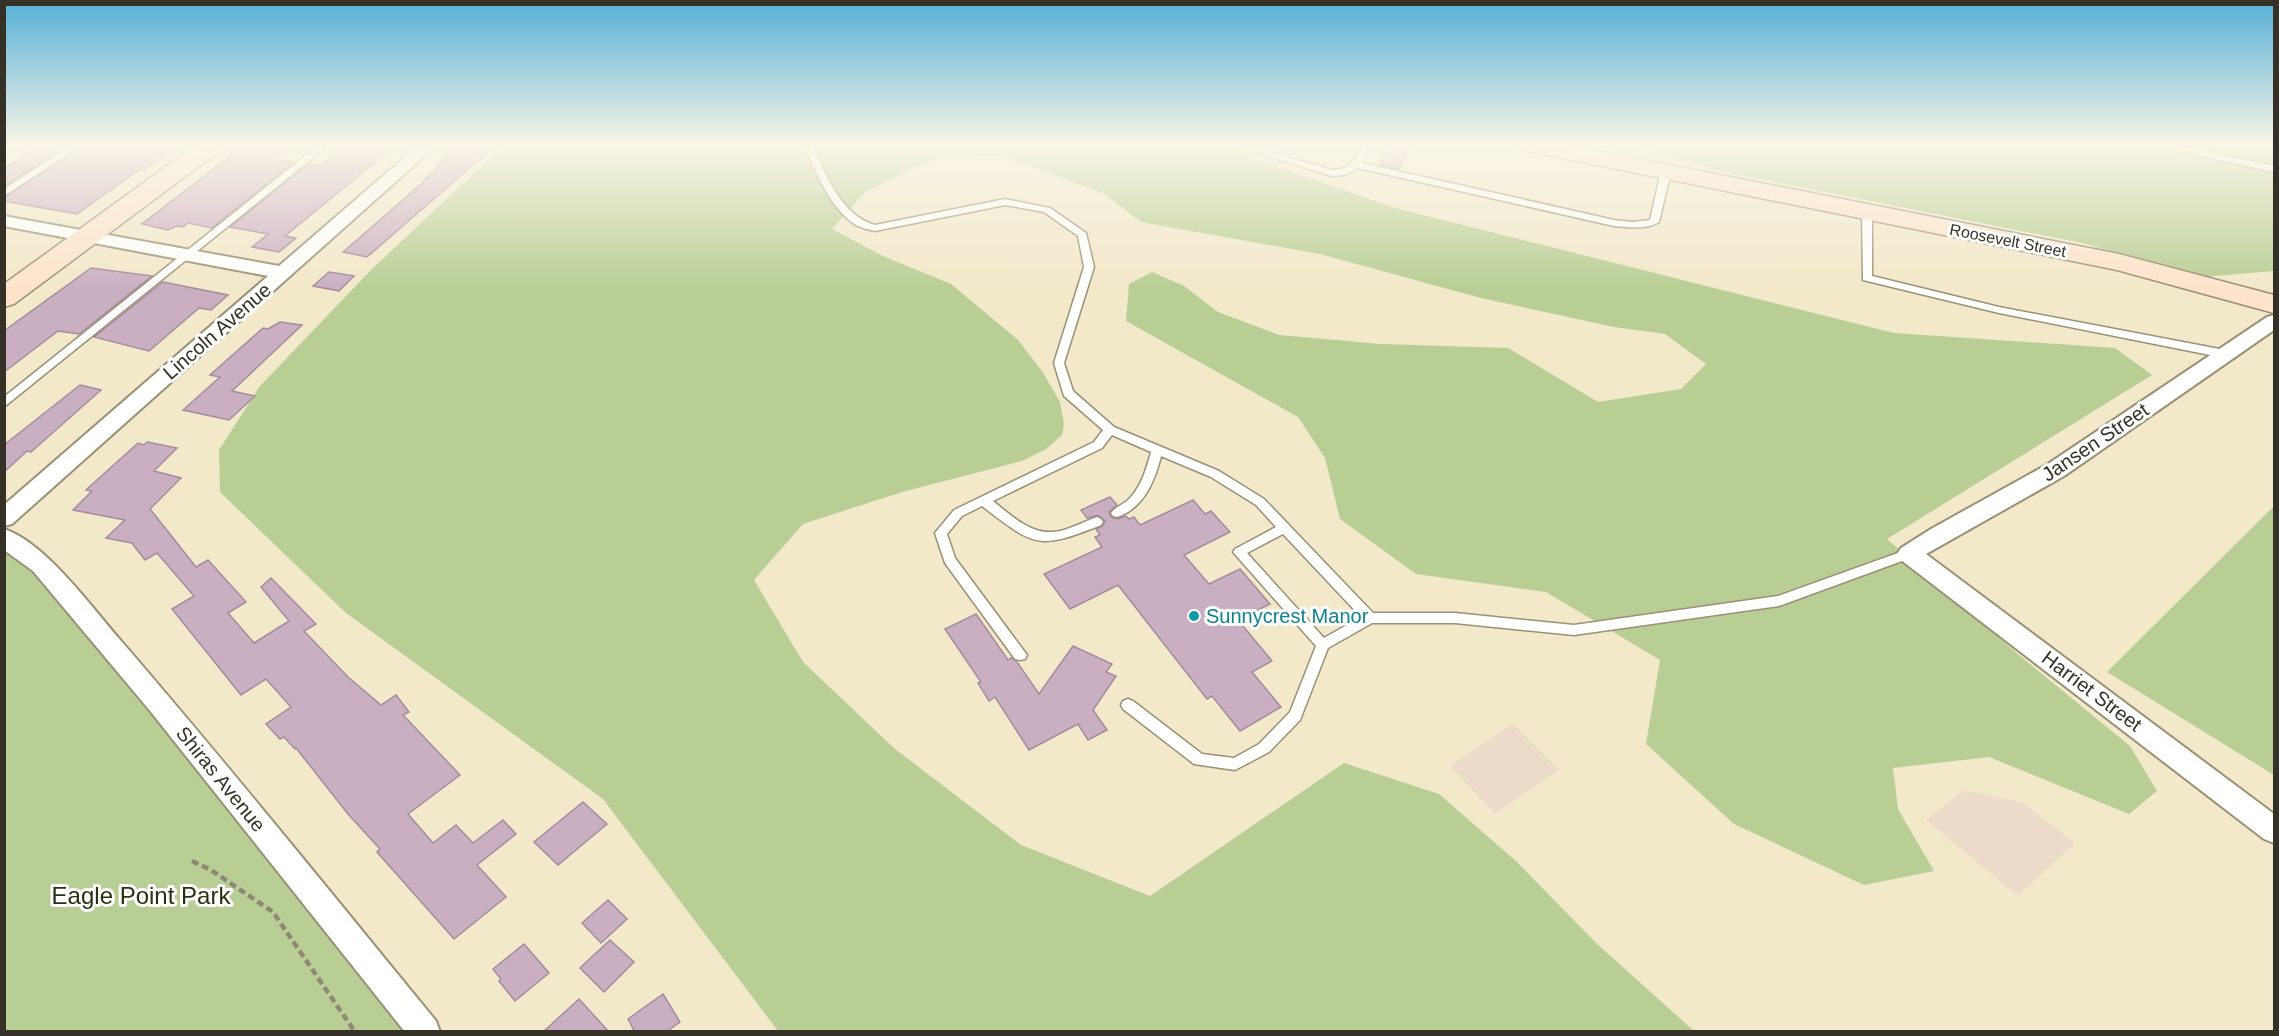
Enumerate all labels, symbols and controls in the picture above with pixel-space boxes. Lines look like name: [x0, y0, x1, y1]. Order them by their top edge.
street label: Roosevelt Street: [1948, 221, 2068, 260]
street label: Lincoln Avenue: [159, 278, 275, 384]
street label: Jansen Street: [2038, 398, 2153, 486]
place label: Sunnycrest Manor: [1206, 605, 1369, 627]
marker: Sunnycrest Manor: [1187, 609, 1201, 623]
street label: Harriet Street: [2038, 646, 2146, 736]
street label: Shiras Avenue: [172, 722, 270, 836]
park label: Eagle Point Park: [52, 882, 231, 909]

